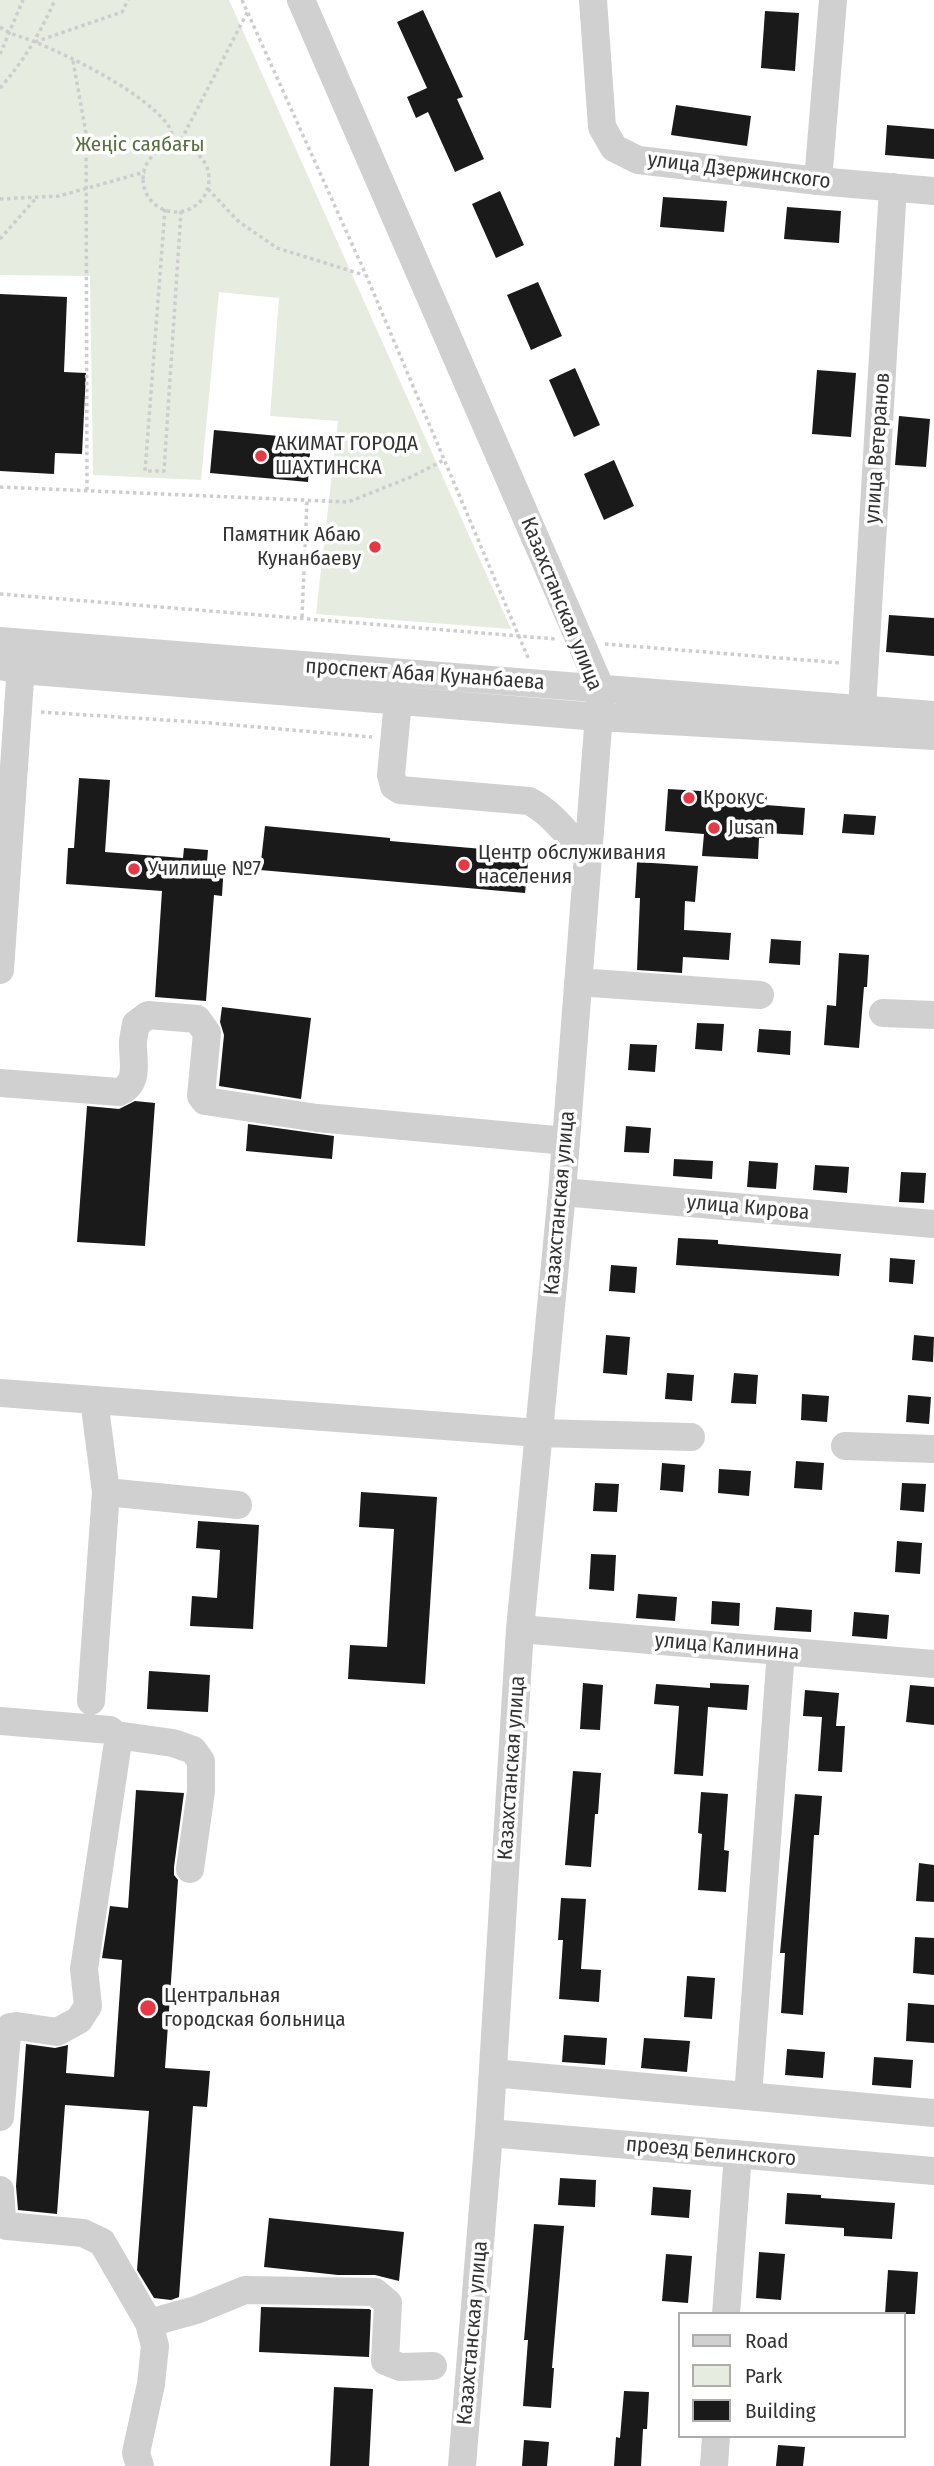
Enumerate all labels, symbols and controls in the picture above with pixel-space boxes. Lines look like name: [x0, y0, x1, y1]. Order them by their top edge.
park label: Жеңіс саябағы: [76, 132, 204, 158]
street label: улица Дзержинского: [646, 147, 832, 195]
street label: улица Ветеранов: [860, 372, 896, 524]
place label: АКИМАТ ГОРОДА ШАХТИНСКА: [275, 431, 418, 481]
marker: АКИМАТ ГОРОДА ШАХТИНСКА: [253, 448, 269, 464]
street label: Казахстанская улица: [515, 514, 607, 694]
place label: Памятник Абаю Кунанбаеву: [222, 522, 361, 572]
marker: Памятник Абаю Кунанбаеву: [367, 539, 383, 555]
street label: проспект Абая Кунанбаева: [305, 654, 545, 696]
place label: Крокус: [703, 785, 765, 811]
marker: Крокус: [681, 790, 697, 806]
place label: Jusan: [728, 815, 775, 841]
marker: Jusan: [706, 820, 722, 836]
place label: Центр обслуживания населения: [478, 840, 666, 890]
place label: Училище №7: [148, 856, 261, 882]
marker: Центр обслуживания населения: [456, 857, 472, 873]
marker: Училище №7: [126, 861, 142, 877]
street label: Казахстанская улица: [539, 1110, 581, 1296]
street label: улица Кирова: [686, 1190, 810, 1226]
street label: улица Калинина: [654, 1628, 800, 1666]
street label: Казахстанская улица: [493, 1675, 531, 1861]
place label: Центральная городская больница: [164, 1983, 345, 2033]
marker: Центральная городская больница: [138, 1998, 158, 2018]
street label: проезд Белинского: [625, 2132, 797, 2172]
street label: Казахстанская улица: [452, 2240, 494, 2426]
legend: [678, 2312, 906, 2438]
text: Road: [745, 2328, 789, 2354]
text: Park: [745, 2363, 782, 2389]
text: Building: [745, 2398, 816, 2424]

